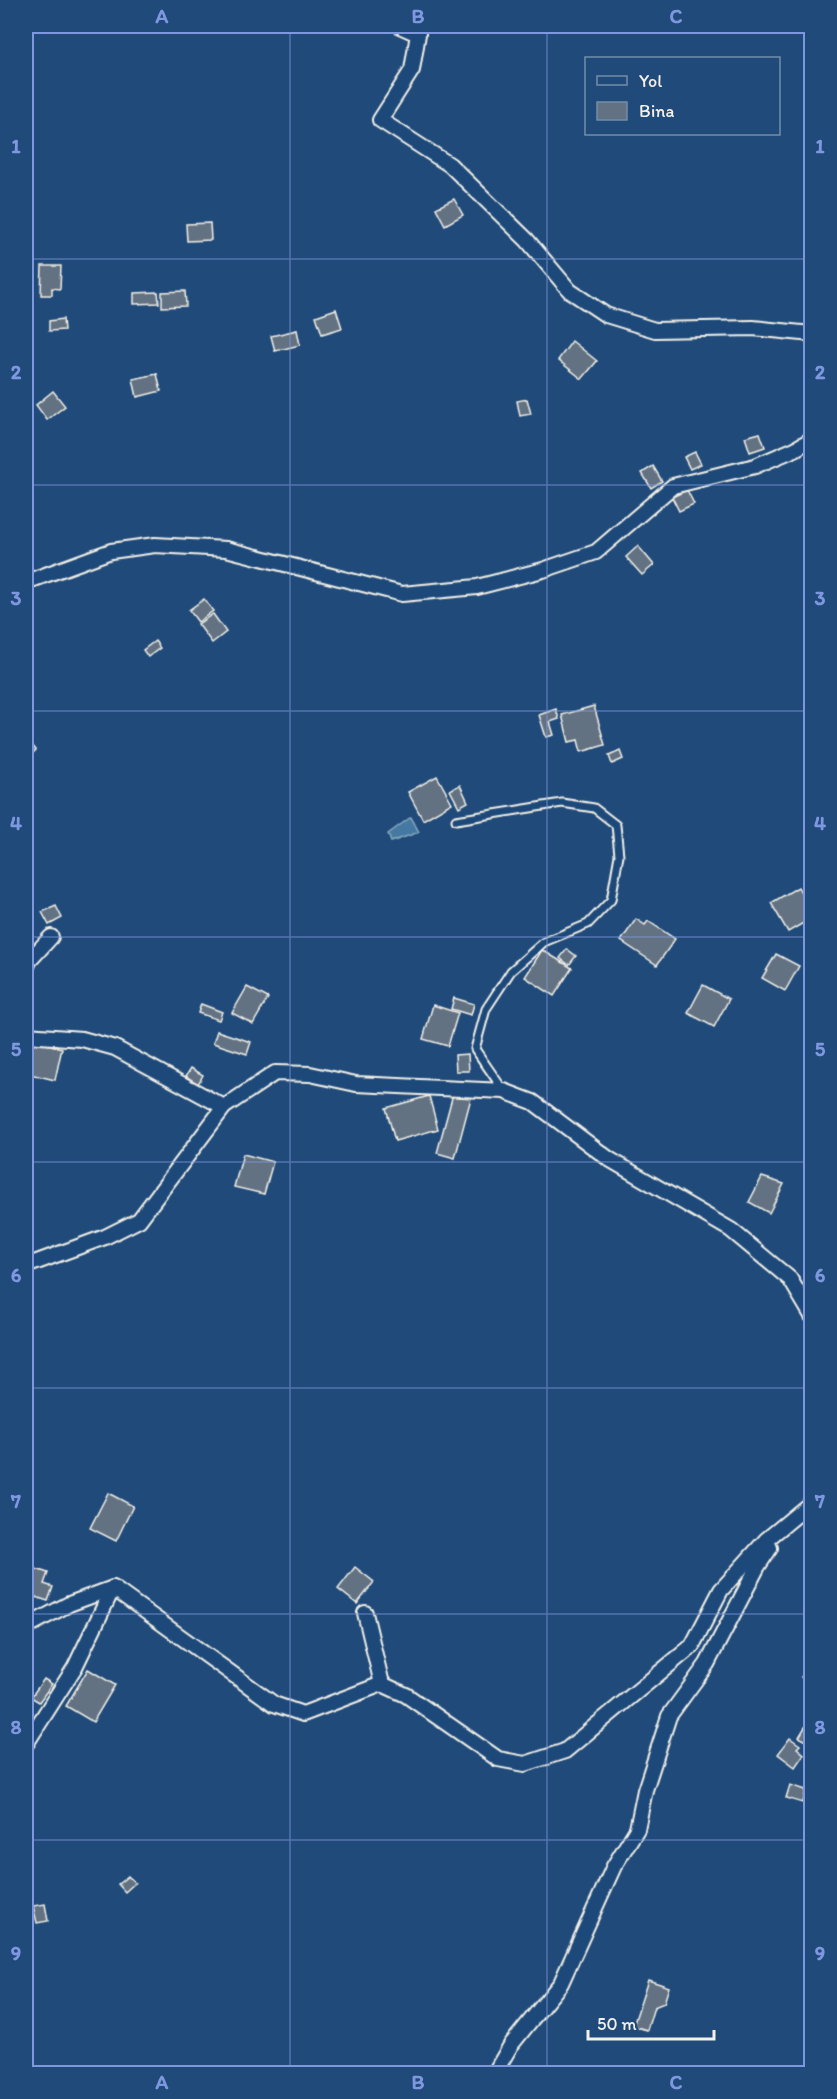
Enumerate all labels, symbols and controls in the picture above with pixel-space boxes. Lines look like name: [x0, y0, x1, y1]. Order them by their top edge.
text: A: [155, 4, 169, 28]
text: B: [412, 4, 425, 28]
text: C: [670, 4, 683, 28]
legend: [585, 57, 780, 135]
text: Yol: [639, 70, 662, 92]
text: Bina: [639, 100, 674, 122]
text: 1: [11, 134, 21, 158]
text: 1: [815, 134, 825, 158]
text: 2: [11, 360, 22, 384]
text: 2: [815, 360, 826, 384]
text: 3: [11, 586, 22, 610]
text: 3: [815, 586, 826, 610]
text: 4: [10, 811, 22, 835]
text: 4: [814, 811, 826, 835]
text: 5: [11, 1037, 22, 1061]
text: 5: [815, 1037, 826, 1061]
text: 6: [11, 1263, 22, 1287]
text: 6: [815, 1263, 826, 1287]
text: 7: [10, 1489, 21, 1513]
text: 7: [814, 1489, 825, 1513]
text: 8: [11, 1715, 22, 1739]
text: 8: [815, 1715, 826, 1739]
text: 9: [11, 1941, 21, 1965]
text: 9: [815, 1941, 825, 1965]
scale bar: [588, 2003, 714, 2041]
text: 50 m: [597, 2013, 637, 2035]
text: A: [155, 2070, 169, 2094]
text: B: [412, 2070, 425, 2094]
text: C: [670, 2070, 683, 2094]

